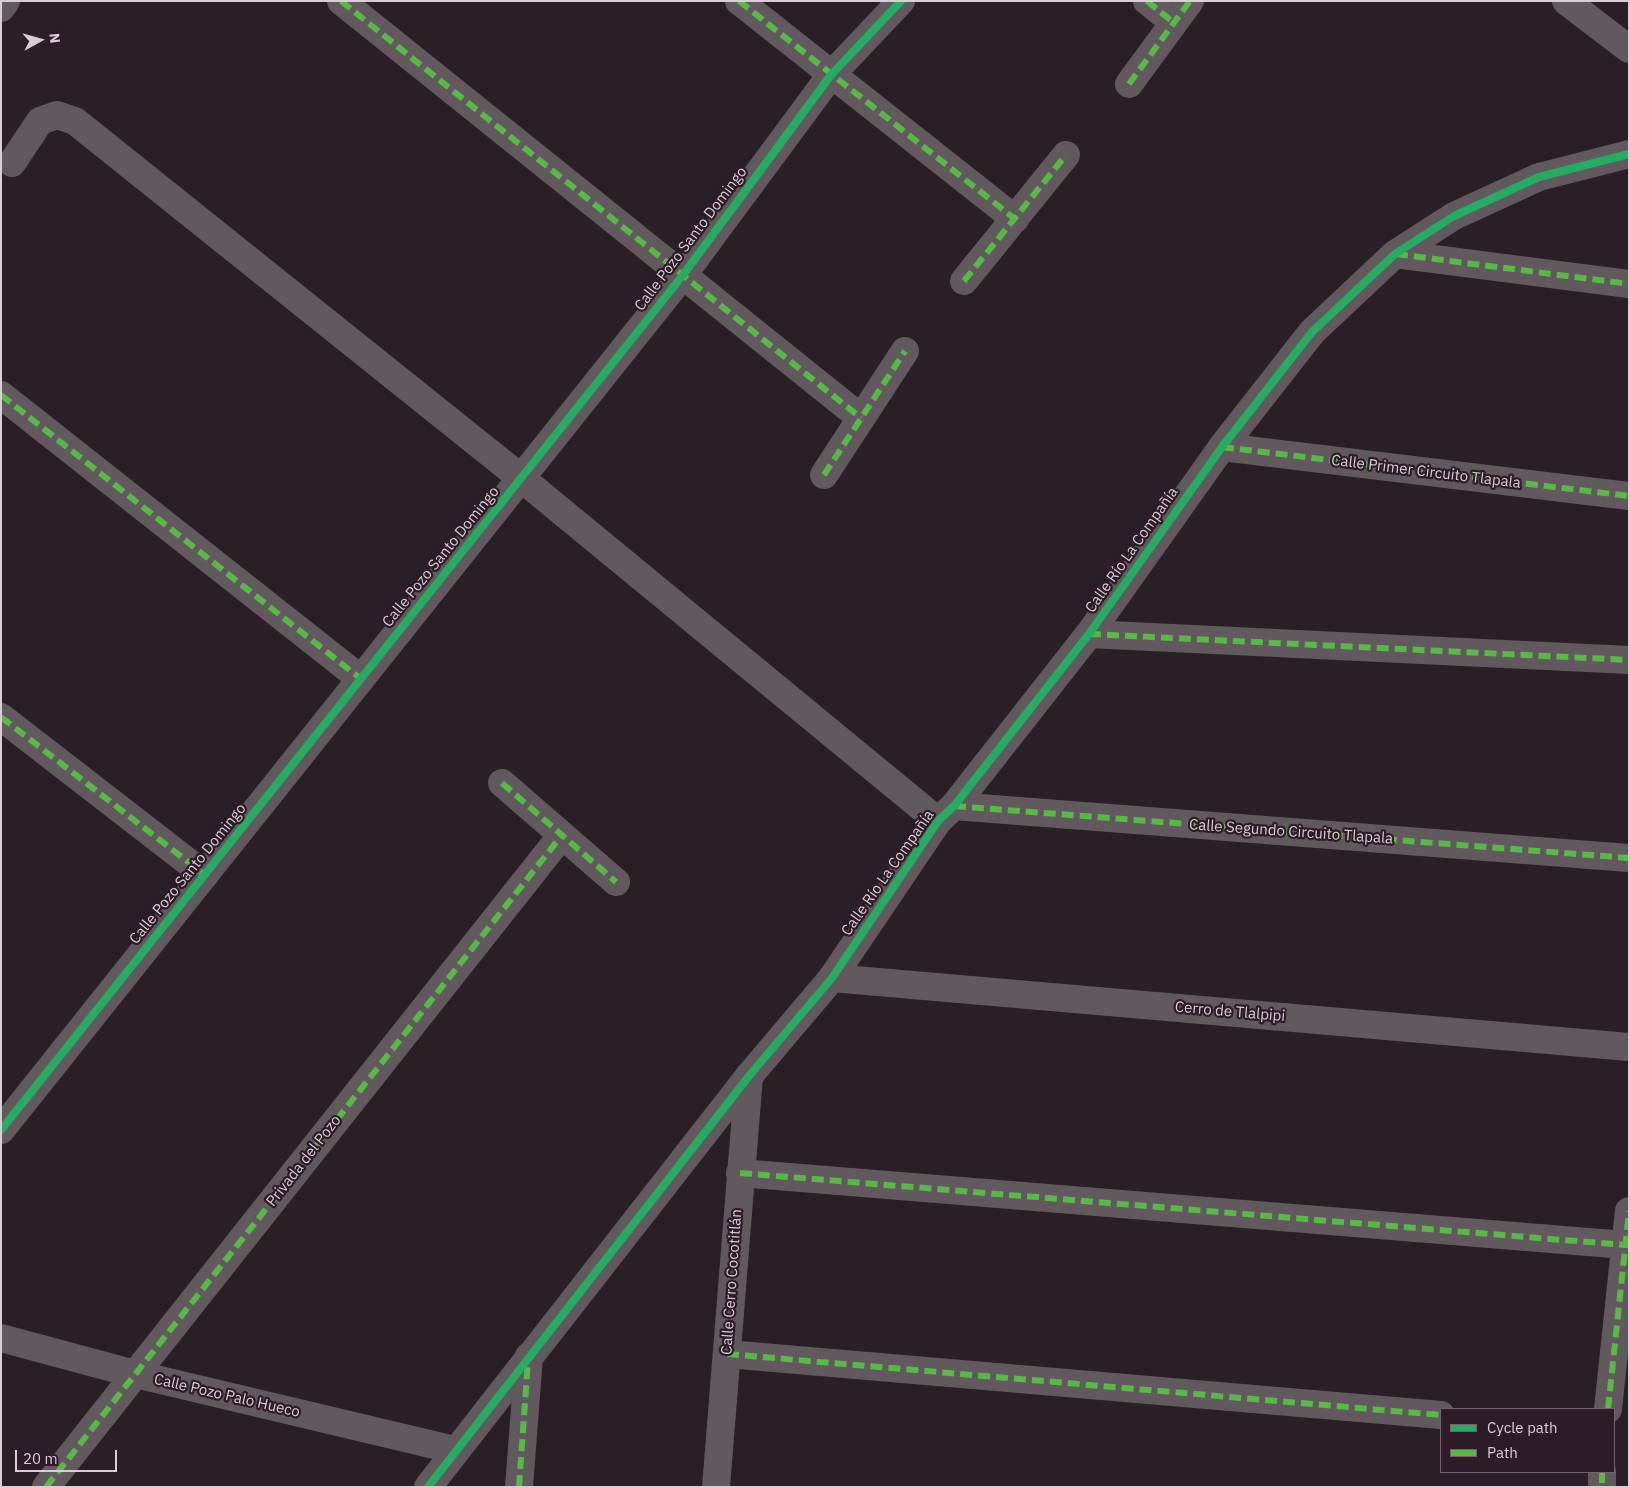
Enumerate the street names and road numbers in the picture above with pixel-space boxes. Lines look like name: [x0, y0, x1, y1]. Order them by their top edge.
street label: Calle Pozo Santo Domingo: [631, 164, 751, 314]
street label: Calle Primer Circuito Tlapala: [1330, 451, 1522, 493]
street label: Calle Pozo Santo Domingo: [379, 483, 503, 631]
street label: Calle Río La Compañía: [1082, 484, 1182, 616]
street label: Calle Pozo Santo Domingo: [126, 800, 250, 948]
street label: Calle Río La Compañía: [838, 807, 938, 939]
street label: Calle Segundo Circuito Tlapala: [1188, 816, 1394, 848]
street label: Cerro de Tlalpipi: [1174, 998, 1286, 1026]
street label: Privada del Pozo: [263, 1112, 345, 1210]
street label: Calle Cerro Cocotitlán: [718, 1209, 746, 1355]
street label: Calle Pozo Palo Hueco: [152, 1370, 302, 1422]

